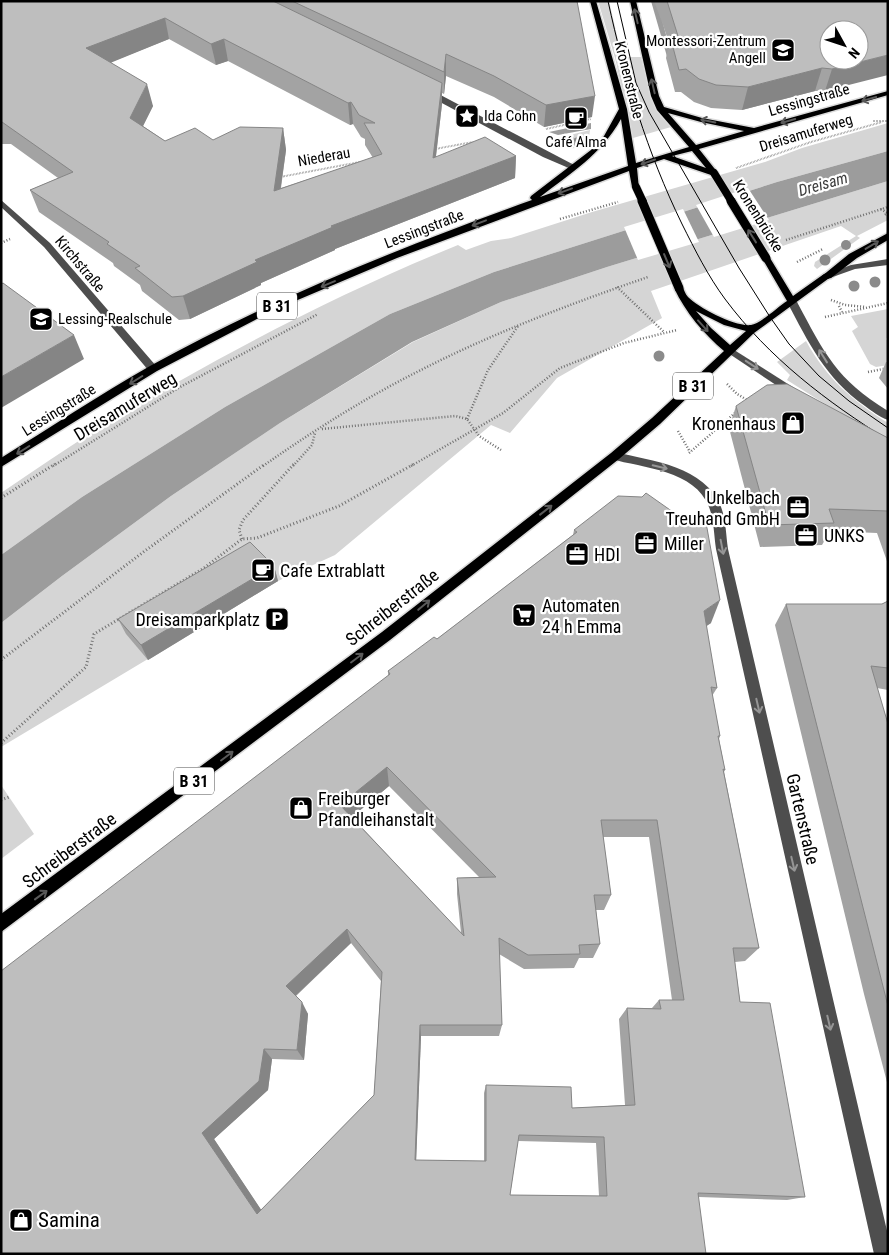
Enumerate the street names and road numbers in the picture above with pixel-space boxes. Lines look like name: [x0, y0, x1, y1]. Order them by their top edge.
street label: Kronenstraße: [611, 39, 647, 121]
street label: Lessingstraße: [766, 80, 852, 120]
street label: Dreisamuferweg: [757, 110, 855, 156]
street label: Niederau: [296, 144, 352, 170]
street label: Kronenbrücke: [729, 177, 787, 255]
street label: Lessingstraße: [382, 206, 466, 252]
street label: Kirchstraße: [51, 232, 109, 296]
road number: B 31: [257, 292, 297, 320]
street label: Dreisamuferweg: [70, 367, 180, 445]
road number: B 31: [673, 372, 713, 400]
street label: Lessingstraße: [19, 380, 99, 440]
street label: Schreiberstraße: [341, 564, 443, 650]
road number: B 31: [174, 768, 214, 794]
street label: Gartenstraße: [782, 771, 824, 867]
street label: Schreiberstraße: [18, 808, 120, 892]

